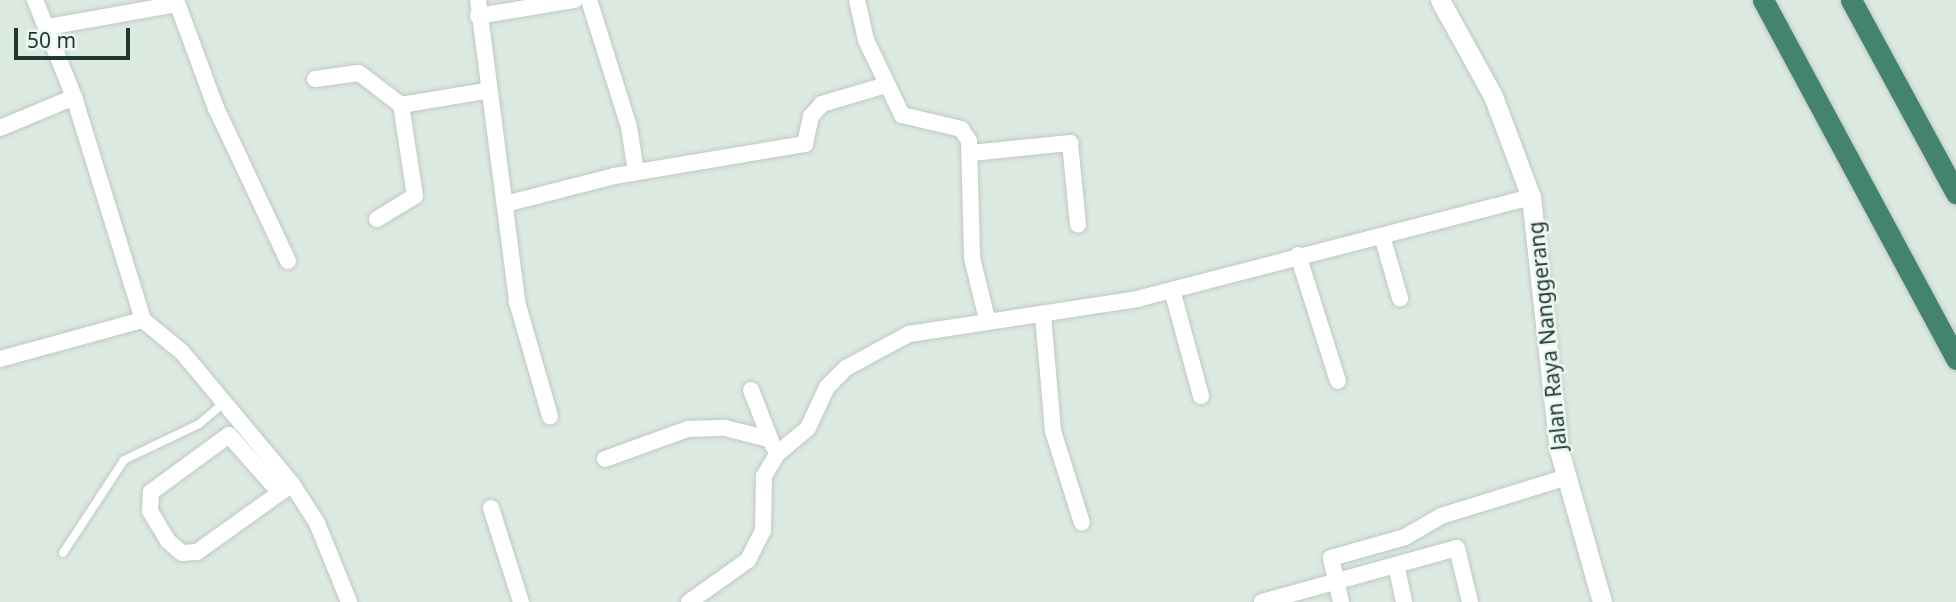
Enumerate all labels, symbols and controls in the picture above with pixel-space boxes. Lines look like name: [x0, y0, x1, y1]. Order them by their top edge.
scale bar: [18, 14, 133, 58]
text: 50 m: [27, 26, 76, 54]
street label: Jalan Raya Nanggerang: [1522, 220, 1572, 452]

